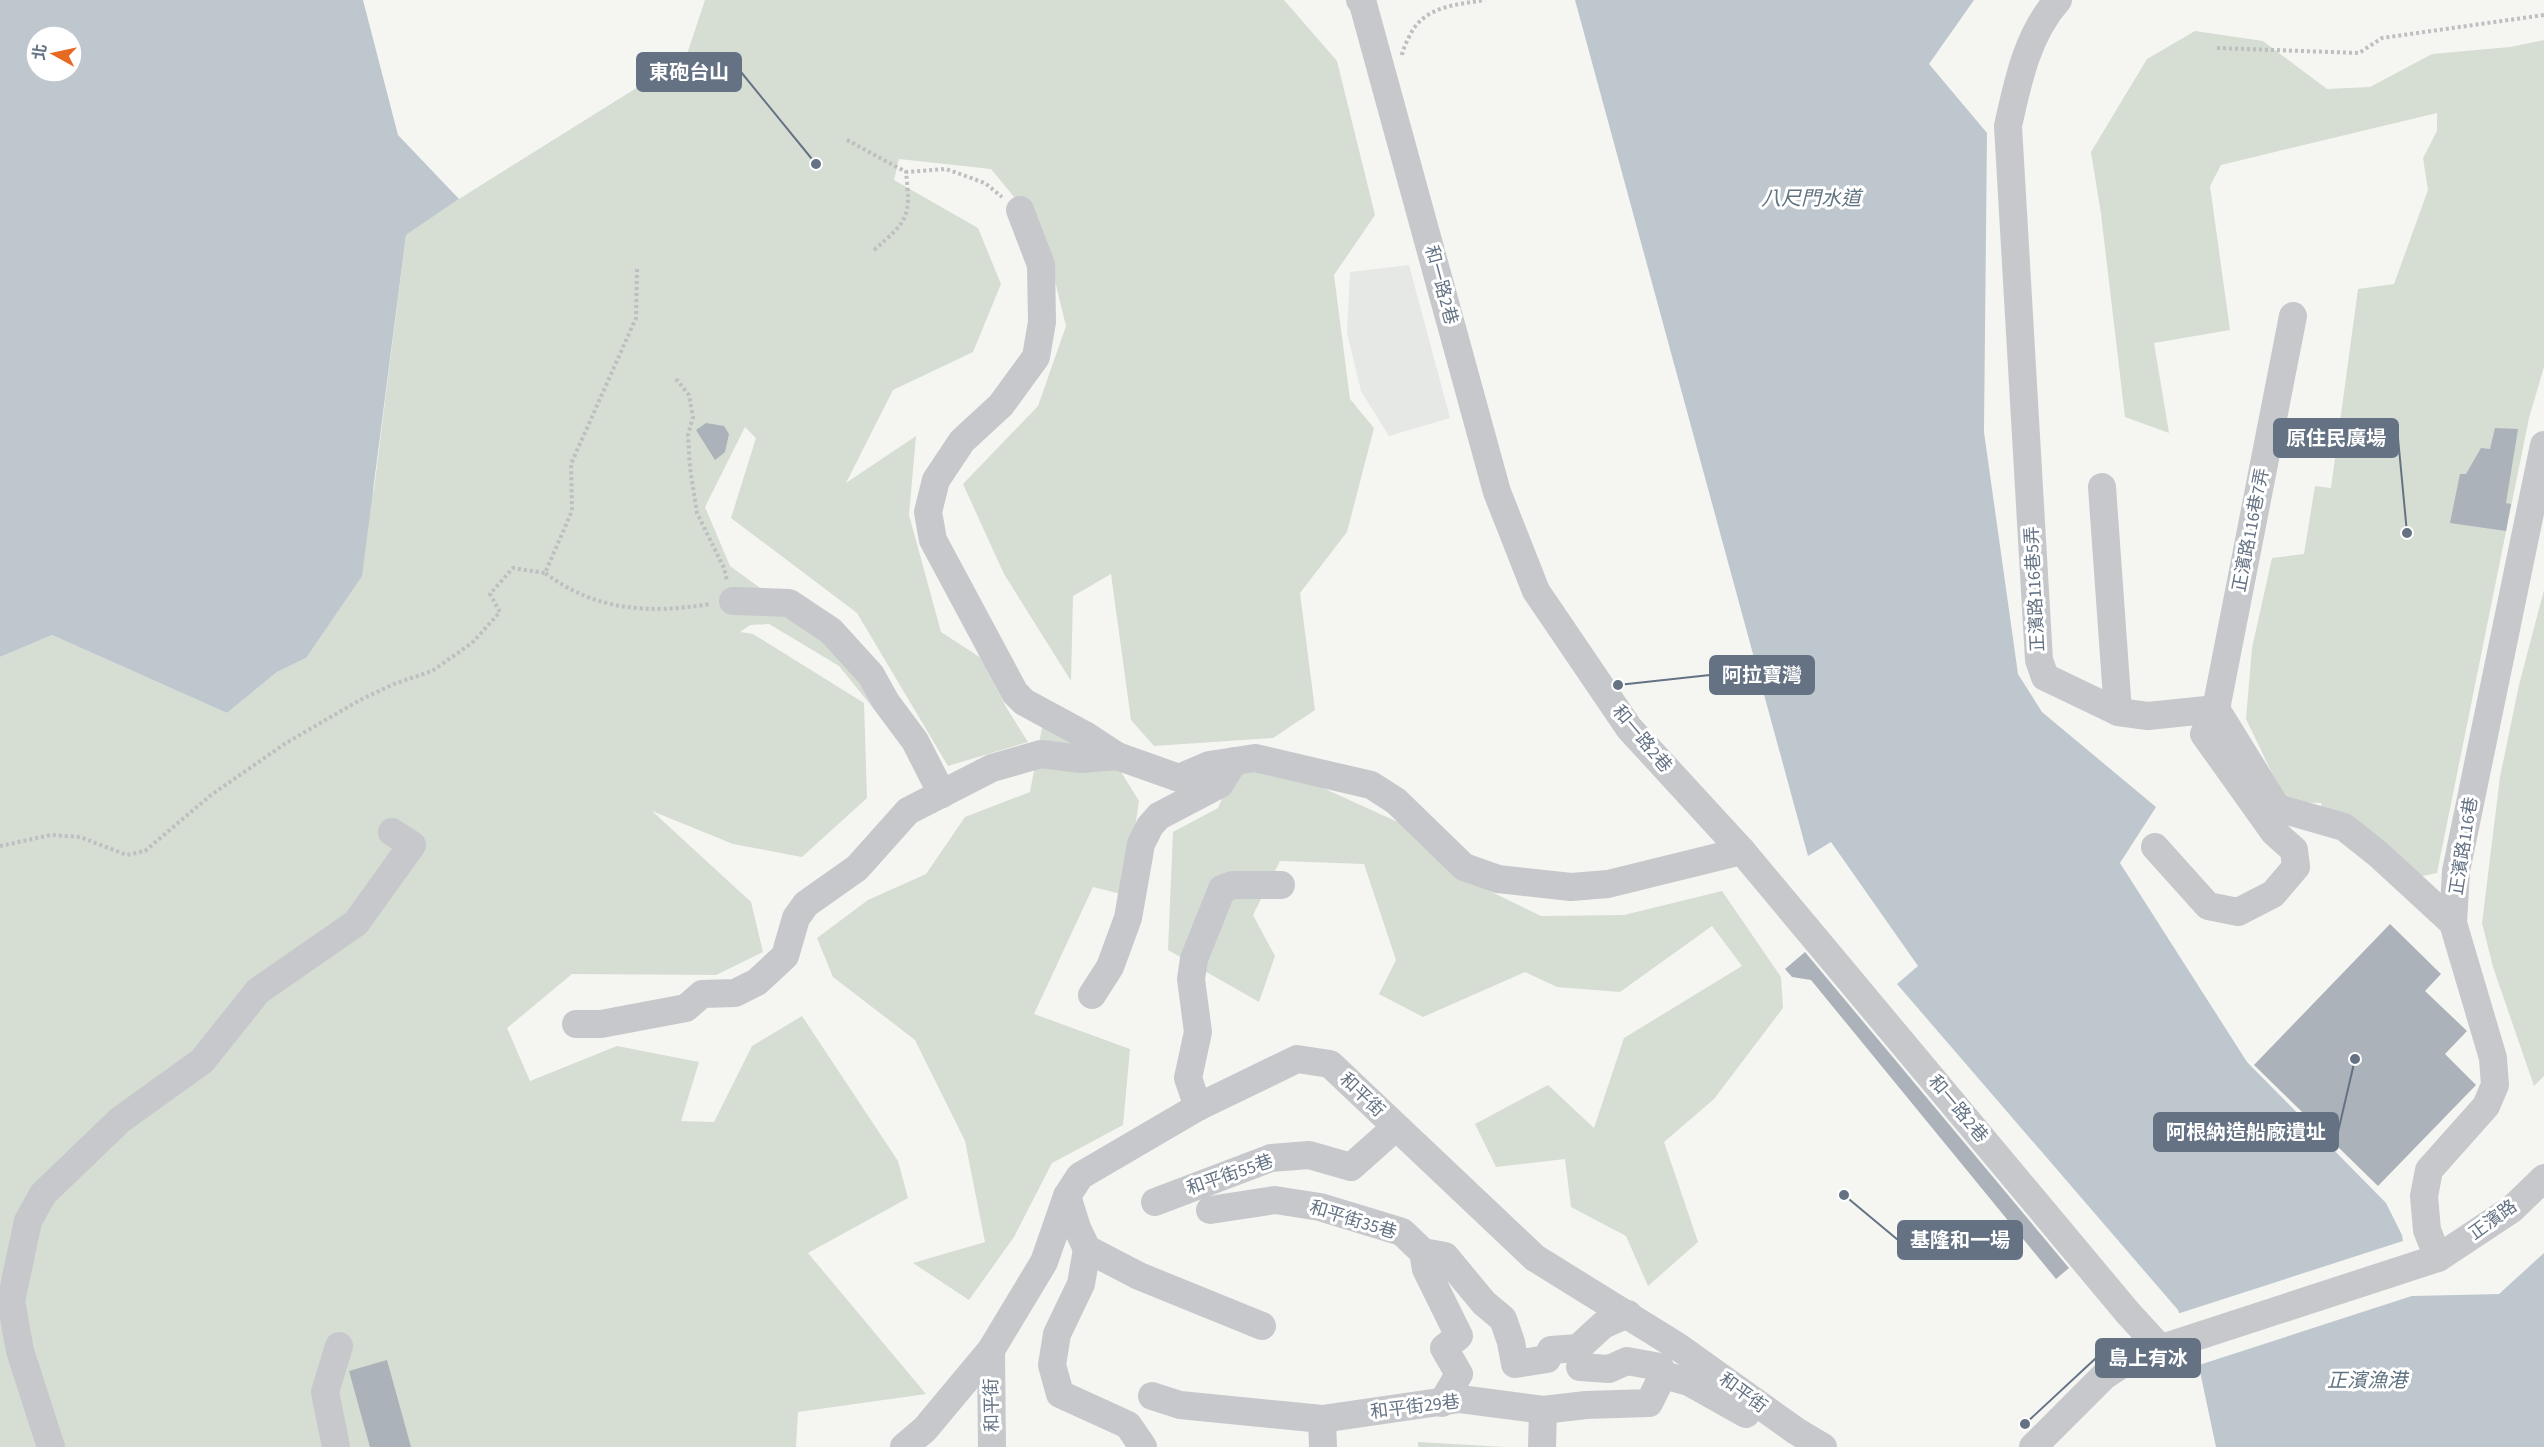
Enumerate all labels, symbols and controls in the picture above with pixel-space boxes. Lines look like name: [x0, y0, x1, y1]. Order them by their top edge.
north arrow: [24, 24, 84, 84]
text: 北: [28, 43, 52, 62]
callout: 東砲台山: [637, 53, 741, 91]
text: 東砲台山: [649, 59, 729, 87]
water label: 八尺門水道: [1761, 185, 1864, 213]
street label: 和一路2巷: [1418, 243, 1464, 327]
callout: 原住民廣場: [2274, 419, 2398, 457]
text: 原住民廣場: [2286, 425, 2386, 453]
street label: 正濱路116巷7弄: [2227, 466, 2275, 594]
street label: 正濱路116巷5弄: [2019, 526, 2051, 652]
callout: 阿拉寶灣: [1710, 656, 1814, 694]
text: 阿拉寶灣: [1722, 662, 1802, 690]
street label: 和一路2巷: [1606, 700, 1678, 778]
street label: 正濱路116巷: [2444, 795, 2484, 897]
street label: 和平街: [1334, 1067, 1390, 1123]
street label: 和一路2巷: [1922, 1070, 1994, 1148]
callout: 阿根納造船廠遺址: [2154, 1113, 2338, 1151]
text: 阿根納造船廠遺址: [2166, 1119, 2326, 1147]
street label: 和平街55巷: [1183, 1149, 1277, 1201]
street label: 正濱路: [2464, 1194, 2522, 1246]
street label: 和平街35巷: [1306, 1195, 1400, 1245]
callout: 基隆和一場: [1898, 1221, 2022, 1259]
text: 基隆和一場: [1910, 1227, 2010, 1255]
callout: 島上有冰: [2096, 1339, 2200, 1377]
text: 島上有冰: [2108, 1345, 2188, 1373]
street label: 和平街: [1714, 1367, 1772, 1419]
water label: 正濱漁港: [2327, 1367, 2410, 1395]
street label: 和平街: [979, 1378, 1005, 1432]
street label: 和平街29巷: [1369, 1389, 1461, 1425]

